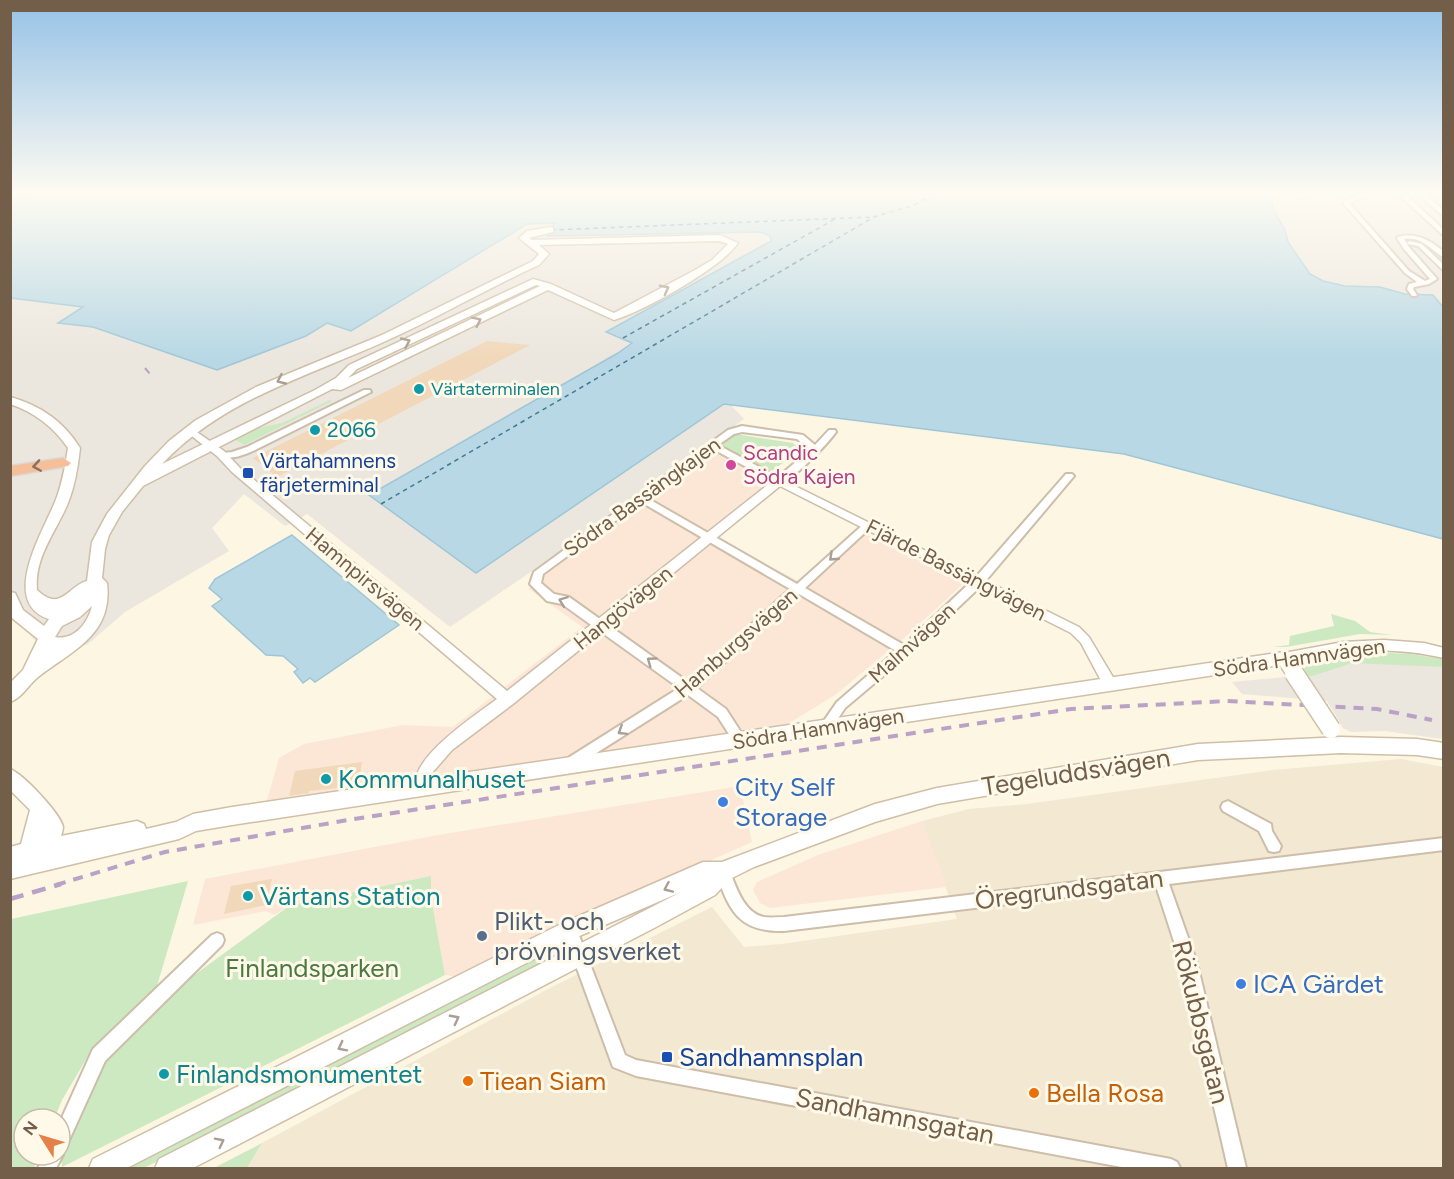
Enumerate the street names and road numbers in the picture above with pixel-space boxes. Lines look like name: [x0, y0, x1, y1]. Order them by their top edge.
street label: Södra Bassängkajen: [558, 431, 725, 562]
street label: Fjärde Bassängvägen: [862, 513, 1050, 626]
street label: Hamnpirsvägen: [301, 522, 430, 636]
street label: Hangövägen: [568, 560, 677, 655]
street label: Hamburgsvägen: [669, 582, 802, 703]
street label: Malmvägen: [863, 597, 960, 688]
street label: Södra Hamnvägen: [1211, 633, 1387, 682]
street label: Södra Hamnvägen: [730, 703, 906, 754]
street label: Tegeluddsvägen: [980, 741, 1172, 803]
street label: Öregrundsgatan: [973, 862, 1165, 916]
street label: Rökubbsgatan: [1165, 937, 1237, 1107]
street label: Sandhamnsgatan: [793, 1081, 997, 1151]

